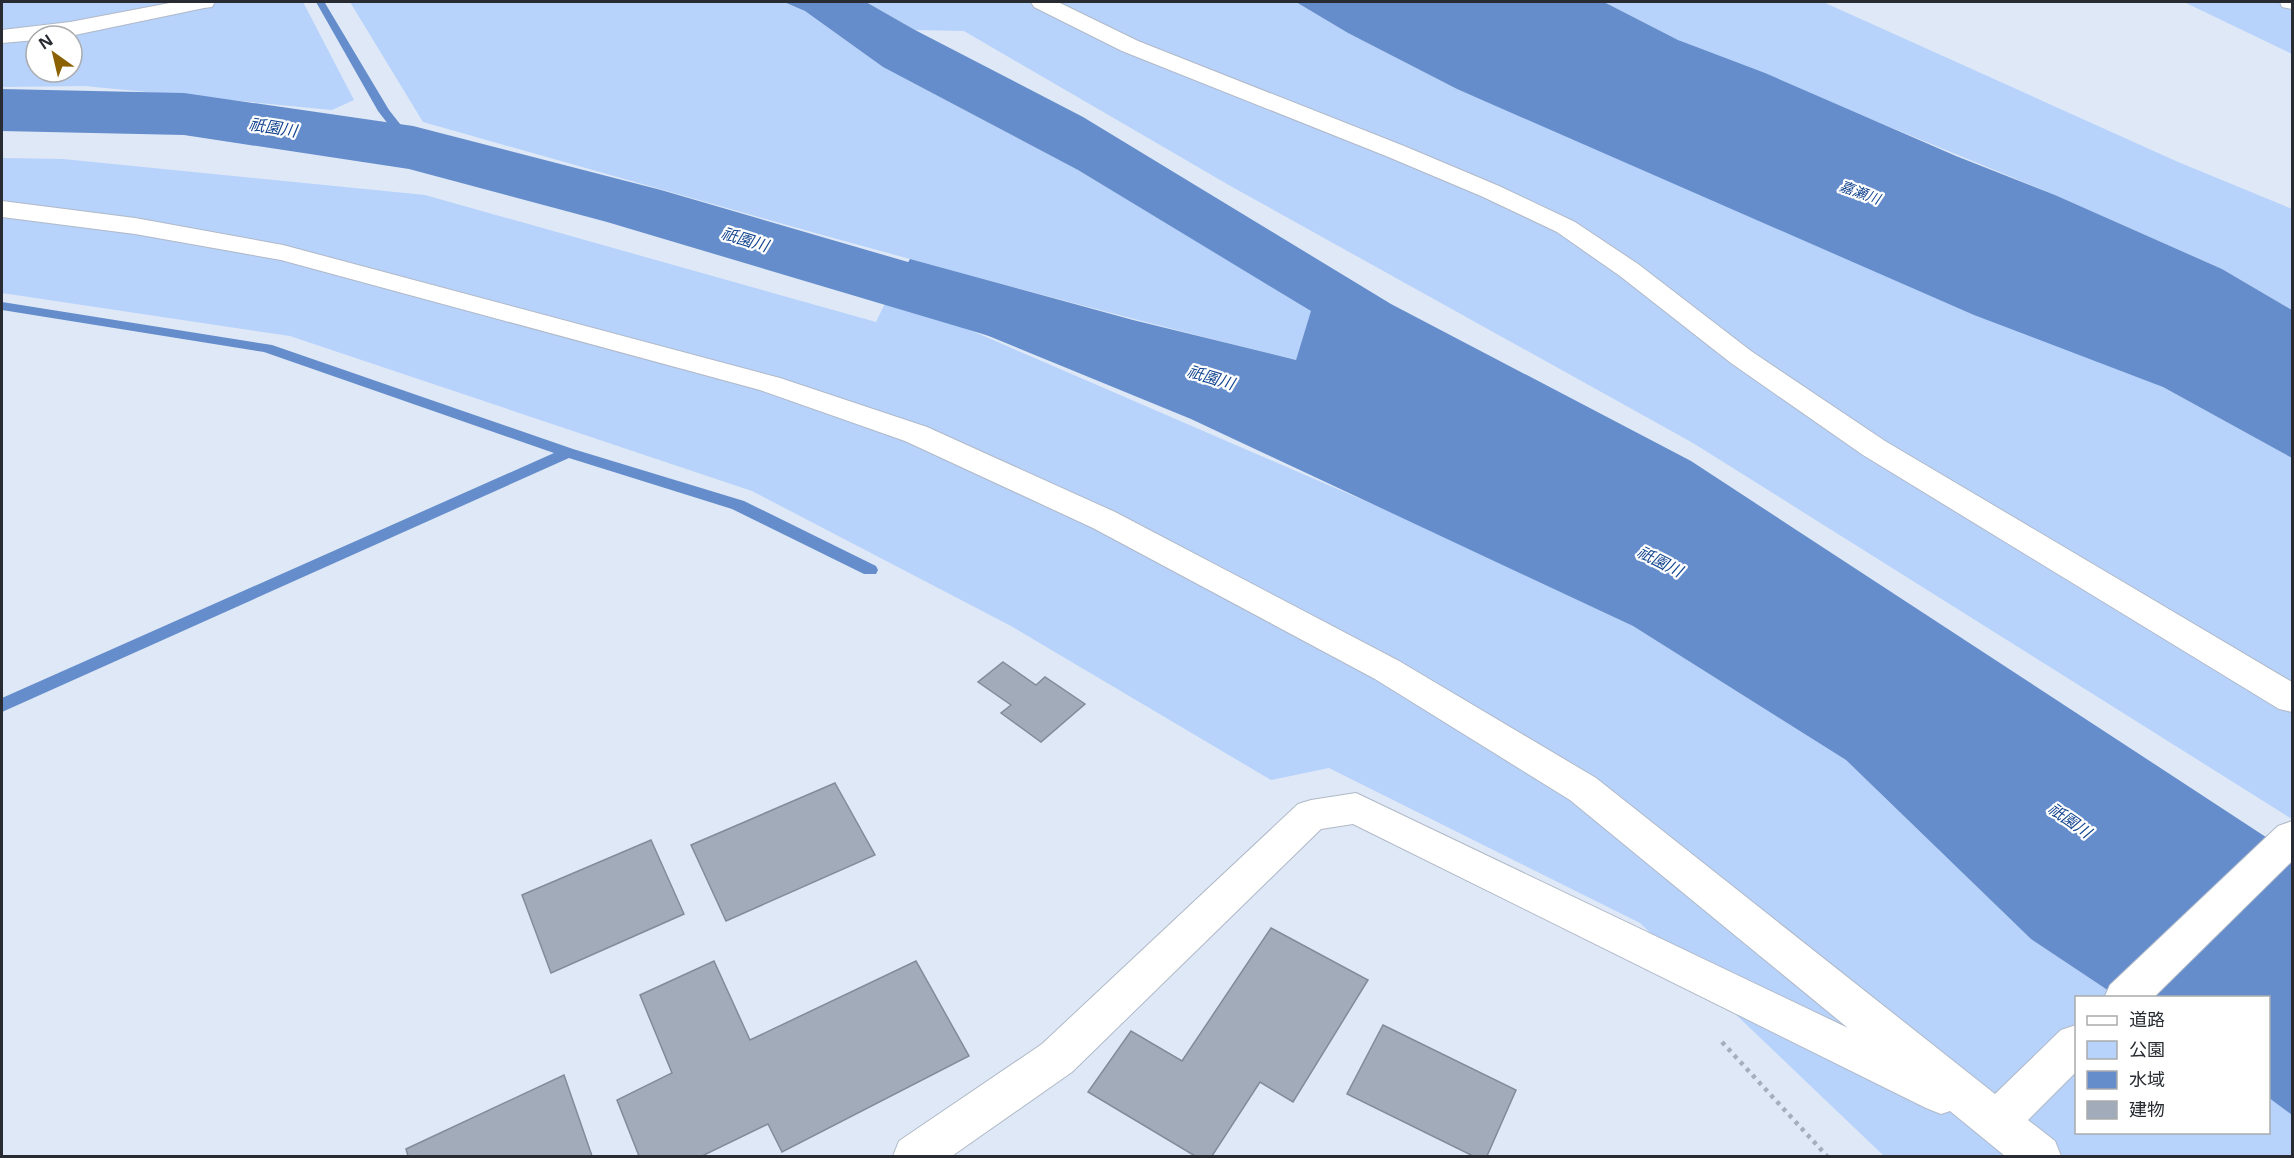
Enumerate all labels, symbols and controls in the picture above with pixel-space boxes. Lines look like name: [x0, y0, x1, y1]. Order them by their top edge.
north arrow: [24, 24, 84, 84]
text: N: [34, 29, 57, 54]
water label: 祇園川: [248, 112, 300, 142]
water label: 嘉瀬川: [1837, 176, 1885, 209]
water label: 祇園川: [719, 221, 773, 257]
water label: 祇園川: [1185, 359, 1239, 395]
water label: 祇園川: [1634, 540, 1688, 583]
water label: 祇園川: [2044, 797, 2098, 844]
legend: [2075, 996, 2270, 1134]
text: 道路: [2129, 1007, 2165, 1031]
text: 公園: [2129, 1037, 2165, 1061]
text: 水域: [2129, 1067, 2165, 1091]
text: 建物: [2129, 1097, 2165, 1121]

